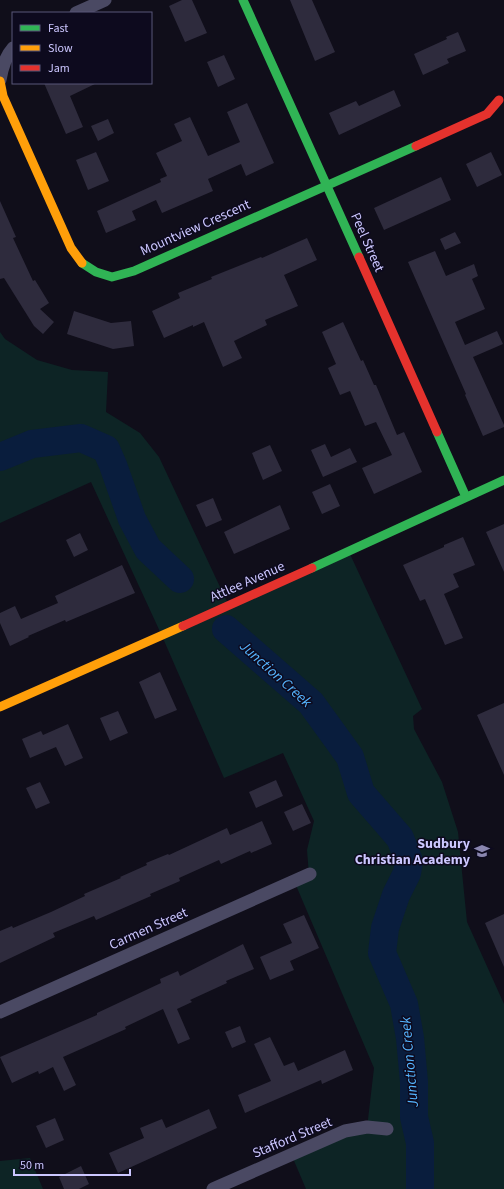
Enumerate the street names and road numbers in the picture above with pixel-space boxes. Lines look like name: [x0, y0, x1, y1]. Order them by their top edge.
street label: Mountview Crescent: [137, 195, 254, 261]
street label: Peel Street: [345, 210, 389, 275]
street label: Attlee Avenue: [207, 556, 288, 607]
street label: Carmen Street: [106, 903, 191, 955]
street label: Stafford Street: [250, 1112, 335, 1164]

